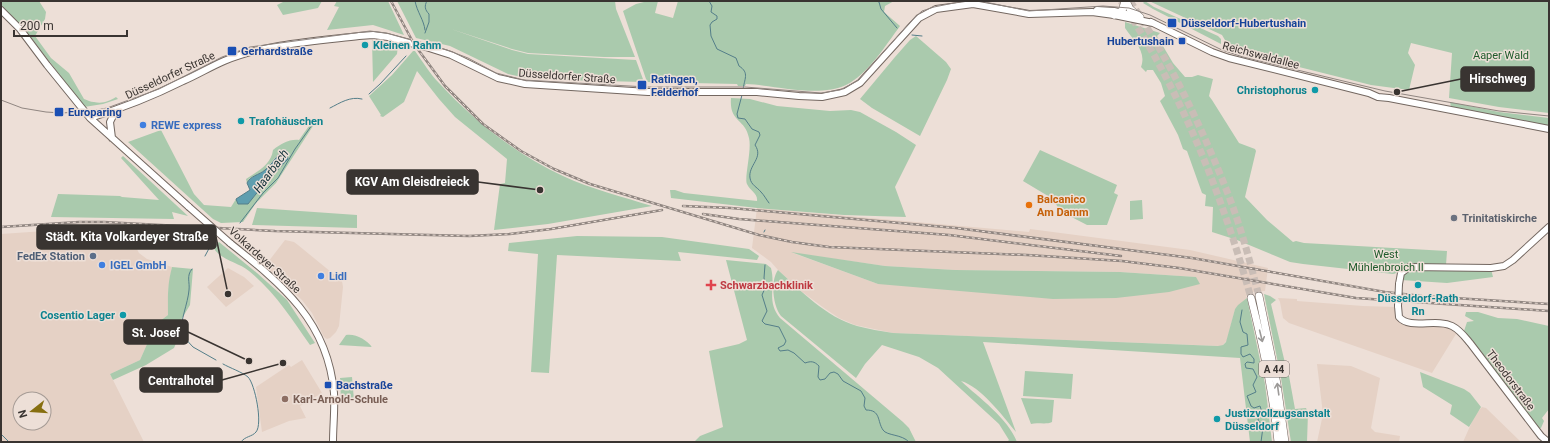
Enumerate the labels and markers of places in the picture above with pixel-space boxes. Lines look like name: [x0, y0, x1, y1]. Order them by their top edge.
marker: Düsseldorf-Hubertushain: [1166, 17, 1178, 29]
place label: Düsseldorf-Hubertushain: [1181, 17, 1306, 30]
place label: Hubertushain: [1107, 35, 1174, 48]
marker: Hubertushain: [1177, 36, 1187, 46]
place label: Kleinen Rahm: [373, 39, 441, 52]
marker: Kleinen Rahm: [360, 40, 370, 50]
marker: Gerhardstraße: [226, 45, 238, 57]
place label: Gerhardstraße: [241, 45, 313, 58]
callout: Hirschweg: [1461, 67, 1534, 91]
place label: Ratingen, Felderhof: [651, 73, 698, 99]
marker: Ratingen, Felderhof: [636, 79, 648, 91]
place label: Christophorus: [1237, 84, 1307, 97]
marker: Christophorus: [1310, 85, 1320, 95]
marker: Europaring: [53, 106, 65, 118]
place label: Europaring: [68, 106, 122, 119]
place label: Trafohäuschen: [249, 115, 323, 128]
marker: Trafohäuschen: [236, 116, 246, 126]
place label: REWE express: [151, 119, 222, 132]
marker: REWE express: [138, 120, 148, 130]
callout: KGV Am Gleisdreieck: [347, 170, 478, 194]
place label: Balcanico Am Damm: [1037, 193, 1089, 219]
marker: Balcanico Am Damm: [1024, 200, 1034, 210]
place label: Trinitatiskirche: [1462, 212, 1537, 225]
marker: Trinitatiskirche: [1449, 213, 1459, 223]
callout: Städt. Kita Volkardeyer Straße: [37, 225, 216, 249]
place label: FedEx Station: [17, 250, 85, 263]
marker: FedEx Station: [88, 251, 98, 261]
place label: IGEL GmbH: [110, 259, 167, 272]
marker: IGEL GmbH: [97, 260, 107, 270]
place label: Lidl: [329, 270, 347, 283]
marker: Lidl: [316, 271, 326, 281]
marker: Schwarzbachklinik: [705, 279, 717, 291]
place label: Schwarzbachklinik: [720, 279, 813, 292]
marker: Düsseldorf-Rath Rn: [1413, 280, 1423, 290]
place label: Düsseldorf-Rath Rn: [1377, 292, 1459, 318]
place label: Cosentio Lager: [40, 309, 115, 322]
marker: Cosentio Lager: [118, 310, 128, 320]
callout: St. Josef: [124, 320, 188, 344]
callout: Centralhotel: [140, 368, 222, 392]
place label: Bachstraße: [336, 379, 393, 392]
marker: Bachstraße: [323, 380, 333, 390]
place label: Karl-Arnold-Schule: [293, 393, 388, 406]
marker: Karl-Arnold-Schule: [280, 394, 290, 404]
place label: Justizvollzugsanstalt Düsseldorf: [1225, 407, 1331, 433]
marker: Justizvollzugsanstalt Düsseldorf: [1212, 414, 1222, 424]

